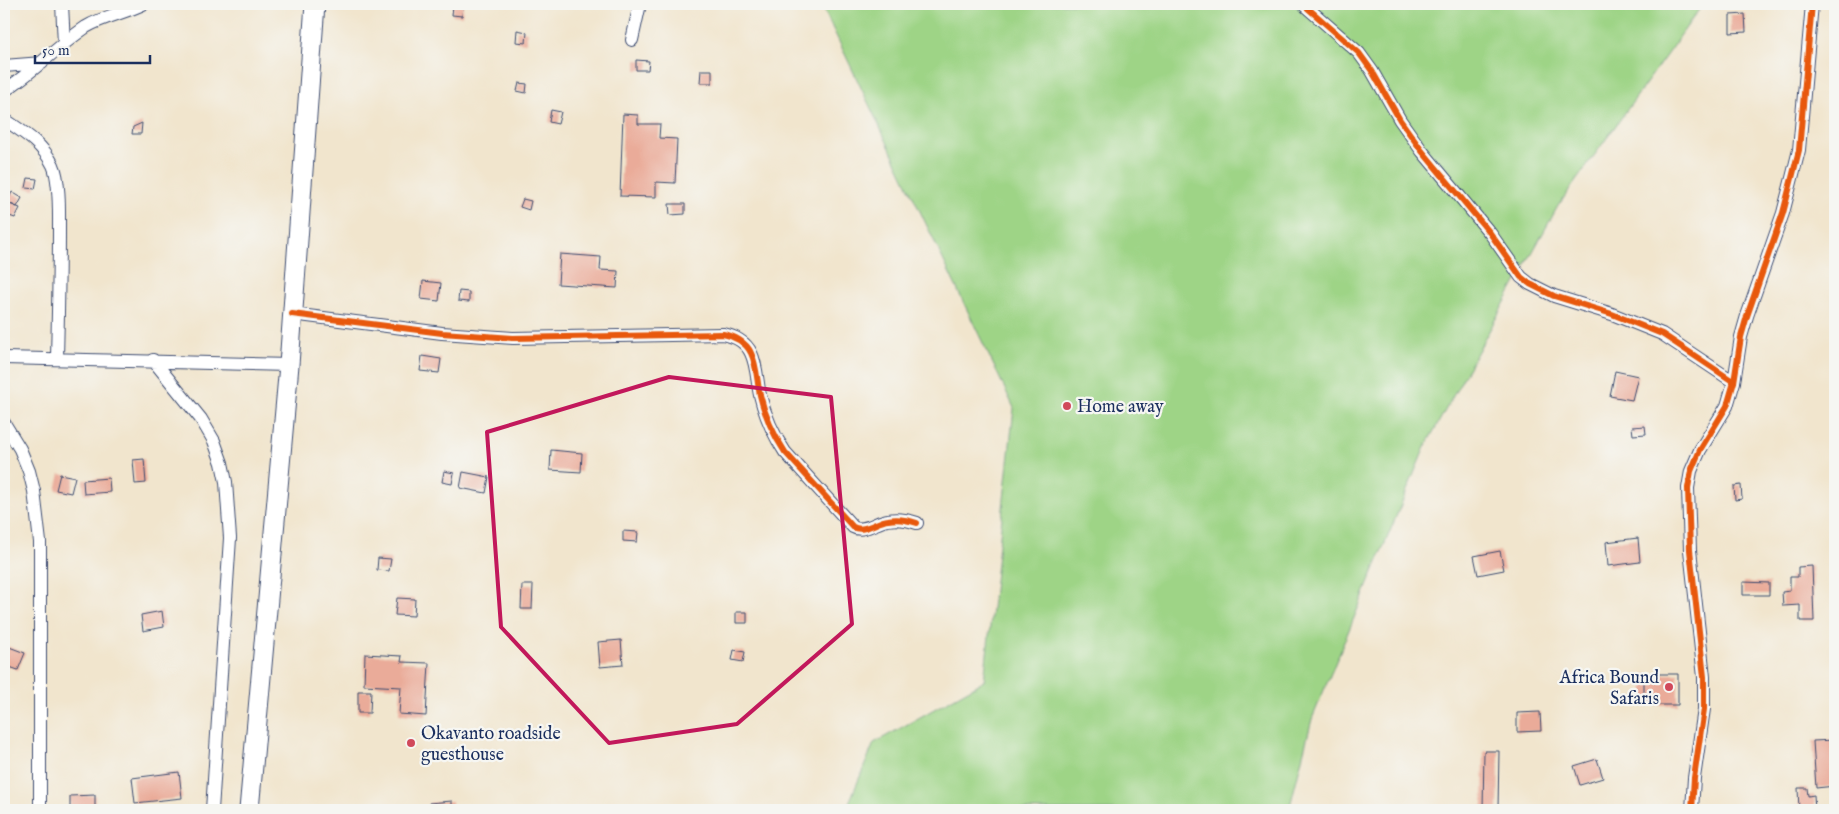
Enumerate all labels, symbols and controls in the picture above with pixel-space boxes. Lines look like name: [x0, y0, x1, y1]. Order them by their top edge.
scale bar: [35, 32, 150, 64]
text: 50 m: [42, 41, 70, 60]
place label: Home away: [1077, 396, 1164, 419]
marker: Home away: [1061, 400, 1073, 412]
place label: Africa Bound Safaris: [1558, 667, 1659, 711]
marker: Africa Bound Safaris: [1663, 681, 1675, 693]
place label: Okavanto roadside guesthouse: [421, 723, 561, 767]
marker: Okavanto roadside guesthouse: [405, 737, 417, 749]

